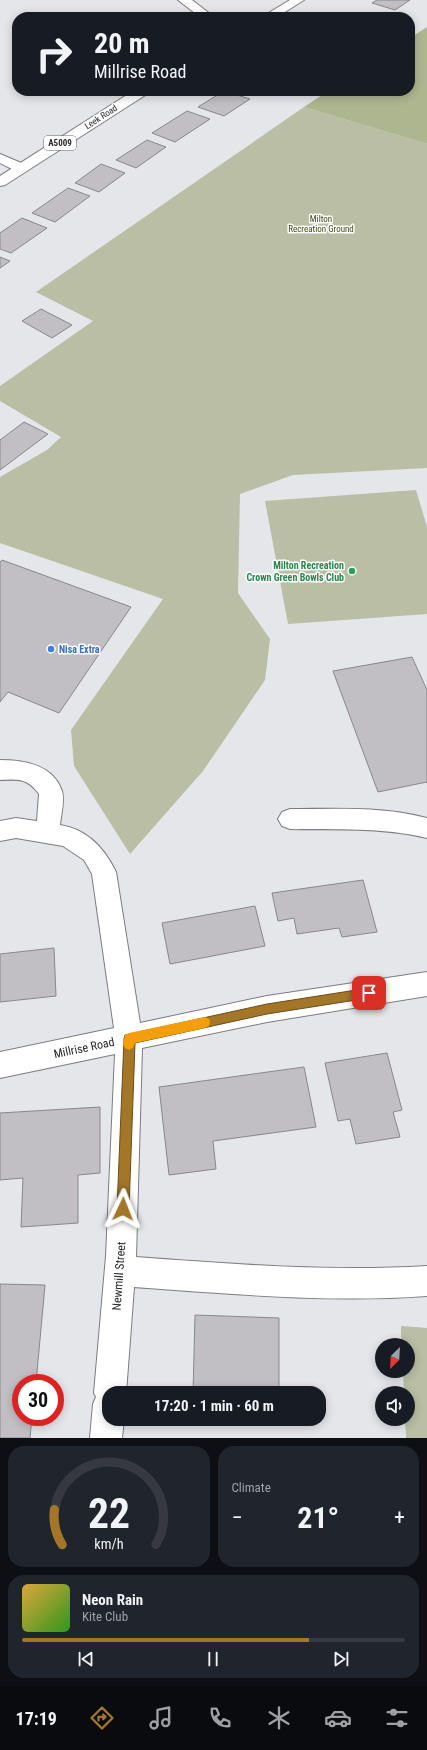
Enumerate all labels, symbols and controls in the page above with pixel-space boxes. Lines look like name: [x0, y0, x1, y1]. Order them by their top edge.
text: 20 m: [94, 27, 150, 60]
icon: right: [28, 28, 80, 80]
text: Millrise Road: [94, 61, 187, 82]
street label: Leek Road: [83, 103, 119, 131]
road number: A5009: [44, 136, 76, 150]
park label: Milton Recreation Ground: [288, 214, 354, 234]
place label: Milton Recreation Crown Green Bowls Club: [246, 560, 344, 583]
marker: Milton Recreation Crown Green Bowls Club: [347, 566, 357, 576]
marker: Nisa Extra: [46, 644, 56, 654]
place label: Nisa Extra: [59, 644, 100, 655]
pin: [352, 976, 386, 1010]
icon: arrive: [358, 982, 380, 1004]
street label: Millrise Road: [52, 1035, 116, 1061]
position arrow: [102, 1188, 144, 1230]
street label: Newmill Street: [110, 1241, 128, 1311]
north arrow: [375, 1338, 415, 1378]
map controls: [375, 1338, 415, 1426]
speed limit sign: 30: [12, 1374, 64, 1426]
button: sound: [375, 1386, 415, 1426]
text: 17:20 · 1 min · 60 m: [154, 1397, 274, 1415]
text: Climate: [232, 1480, 271, 1495]
text: 22: [88, 1488, 130, 1537]
text: 21°: [297, 1500, 339, 1535]
text: −: [232, 1505, 243, 1530]
text: +: [394, 1505, 405, 1530]
text: km/h: [94, 1535, 123, 1551]
text: Neon Rain: [82, 1591, 143, 1609]
text: Kite Club: [82, 1609, 128, 1624]
icon: previous: [75, 1648, 97, 1670]
icon: pause: [202, 1648, 224, 1670]
icon: next: [330, 1648, 352, 1670]
icon: directions: [88, 1704, 116, 1732]
icon: music: [147, 1704, 175, 1732]
icon: phone: [206, 1704, 234, 1732]
icon: climate: [265, 1704, 293, 1732]
icon: car: [324, 1704, 352, 1732]
icon: filters: [383, 1704, 411, 1732]
text: 17:19: [16, 1708, 57, 1729]

